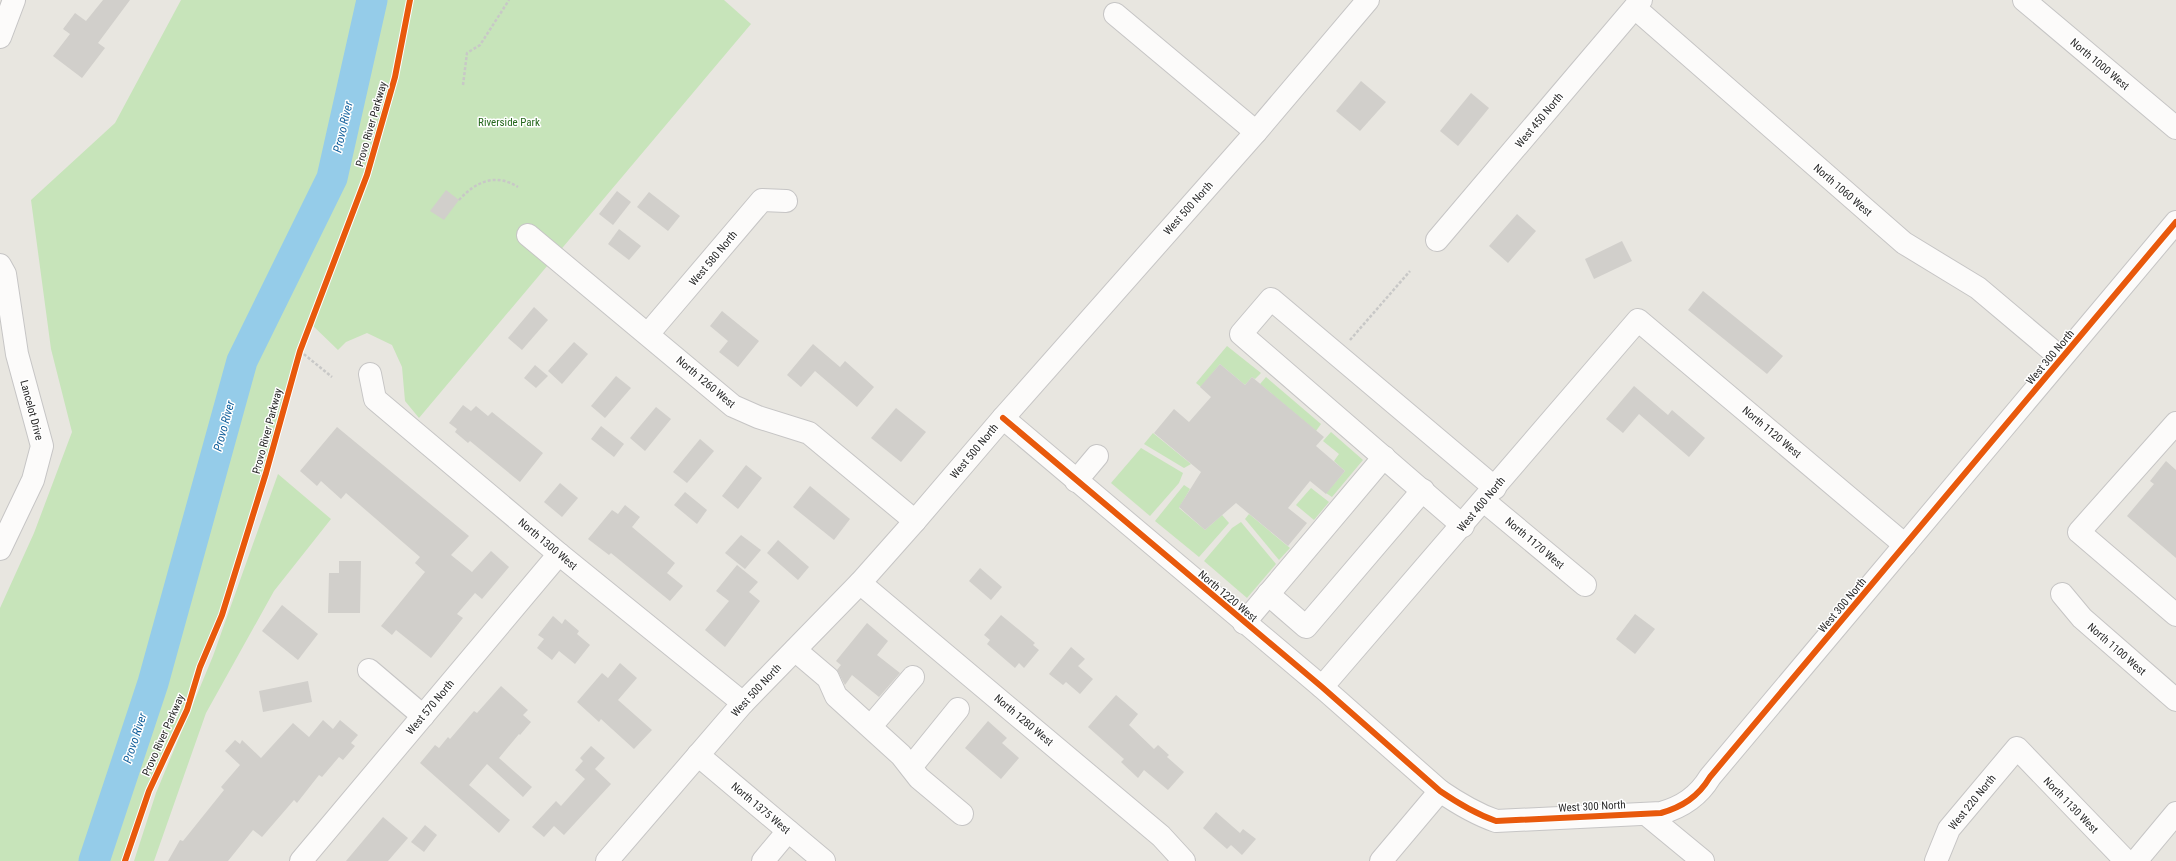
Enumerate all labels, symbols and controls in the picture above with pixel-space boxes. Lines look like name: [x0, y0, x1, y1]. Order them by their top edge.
street label: North 1000 West: [2068, 36, 2132, 93]
street label: Provo River Parkway: [353, 80, 390, 168]
street label: West 450 North: [1513, 90, 1566, 150]
water label: Provo River: [330, 100, 356, 154]
park label: Riverside Park: [478, 116, 540, 129]
street label: North 1060 West: [1811, 162, 1874, 219]
street label: West 500 North: [1161, 179, 1216, 238]
street label: West 580 North: [687, 228, 740, 288]
street label: West 300 North: [2024, 327, 2077, 387]
street label: North 1260 West: [674, 354, 738, 411]
street label: Lancelot Drive: [17, 379, 46, 442]
street label: Provo River Parkway: [250, 387, 285, 475]
water label: Provo River: [211, 399, 238, 453]
street label: North 1120 West: [1740, 404, 1804, 461]
street label: West 500 North: [948, 421, 1001, 481]
street label: West 400 North: [1455, 474, 1508, 534]
street label: North 1170 West: [1503, 515, 1567, 572]
street label: North 1300 West: [516, 516, 580, 573]
street label: North 1220 West: [1196, 568, 1260, 625]
street label: West 300 North: [1816, 575, 1869, 635]
street label: North 1100 West: [2085, 621, 2148, 678]
street label: West 500 North: [729, 661, 784, 719]
street label: West 570 North: [404, 677, 457, 737]
street label: Provo River Parkway: [140, 692, 187, 778]
street label: North 1280 West: [992, 692, 1056, 749]
water label: Provo River: [120, 711, 150, 765]
street label: West 220 North: [1946, 772, 1999, 833]
street label: North 1130 West: [2041, 775, 2101, 836]
street label: North 1375 West: [729, 780, 793, 837]
street label: West 300 North: [1558, 798, 1626, 815]

